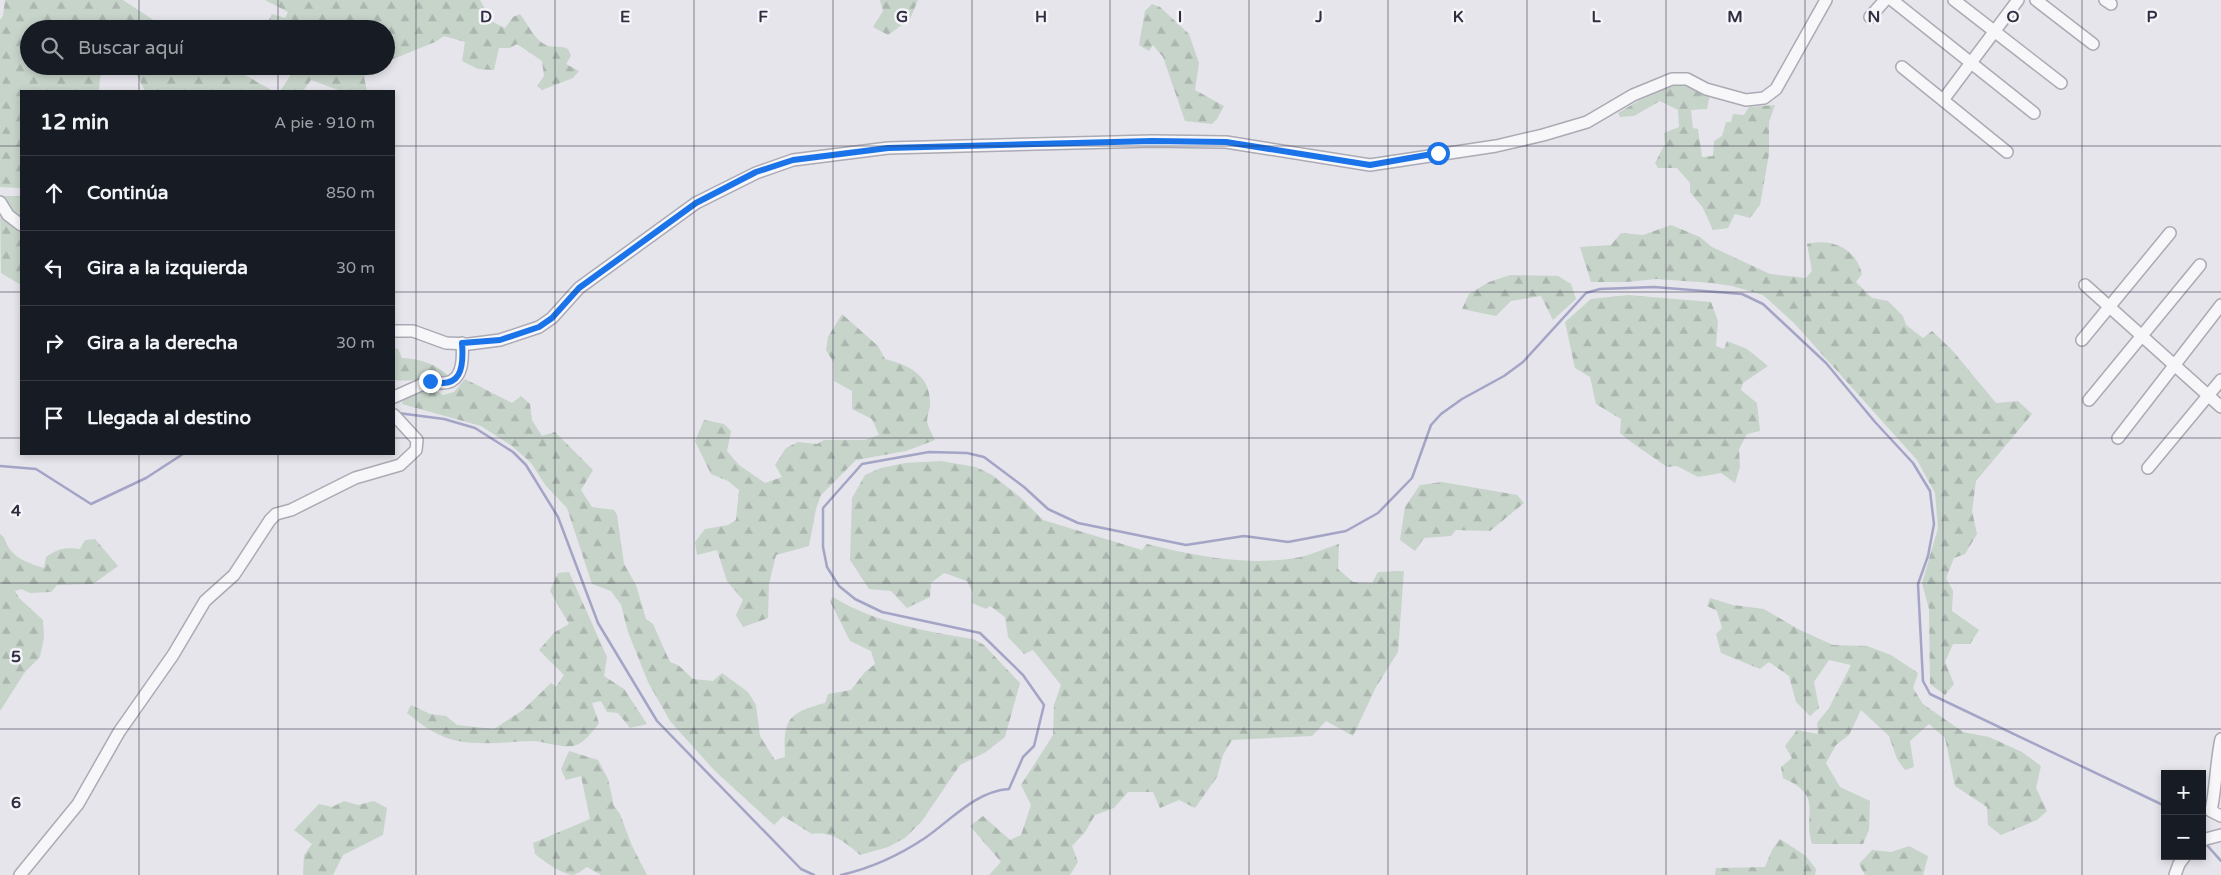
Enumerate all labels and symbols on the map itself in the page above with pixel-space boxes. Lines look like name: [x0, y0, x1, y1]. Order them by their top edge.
text: D: [480, 7, 492, 27]
text: E: [620, 7, 630, 27]
text: F: [758, 7, 768, 27]
text: G: [896, 7, 908, 27]
text: H: [1035, 7, 1047, 27]
text: I: [1178, 7, 1182, 27]
text: J: [1314, 7, 1323, 27]
text: K: [1453, 7, 1464, 27]
text: L: [1591, 7, 1601, 27]
text: M: [1727, 7, 1743, 27]
text: N: [1868, 7, 1880, 27]
text: O: [2007, 7, 2020, 27]
text: P: [2147, 7, 2158, 27]
route start: [1427, 142, 1450, 165]
route end: [419, 370, 442, 393]
text: 4: [11, 501, 21, 521]
text: 5: [11, 647, 21, 667]
text: 6: [11, 793, 21, 813]

